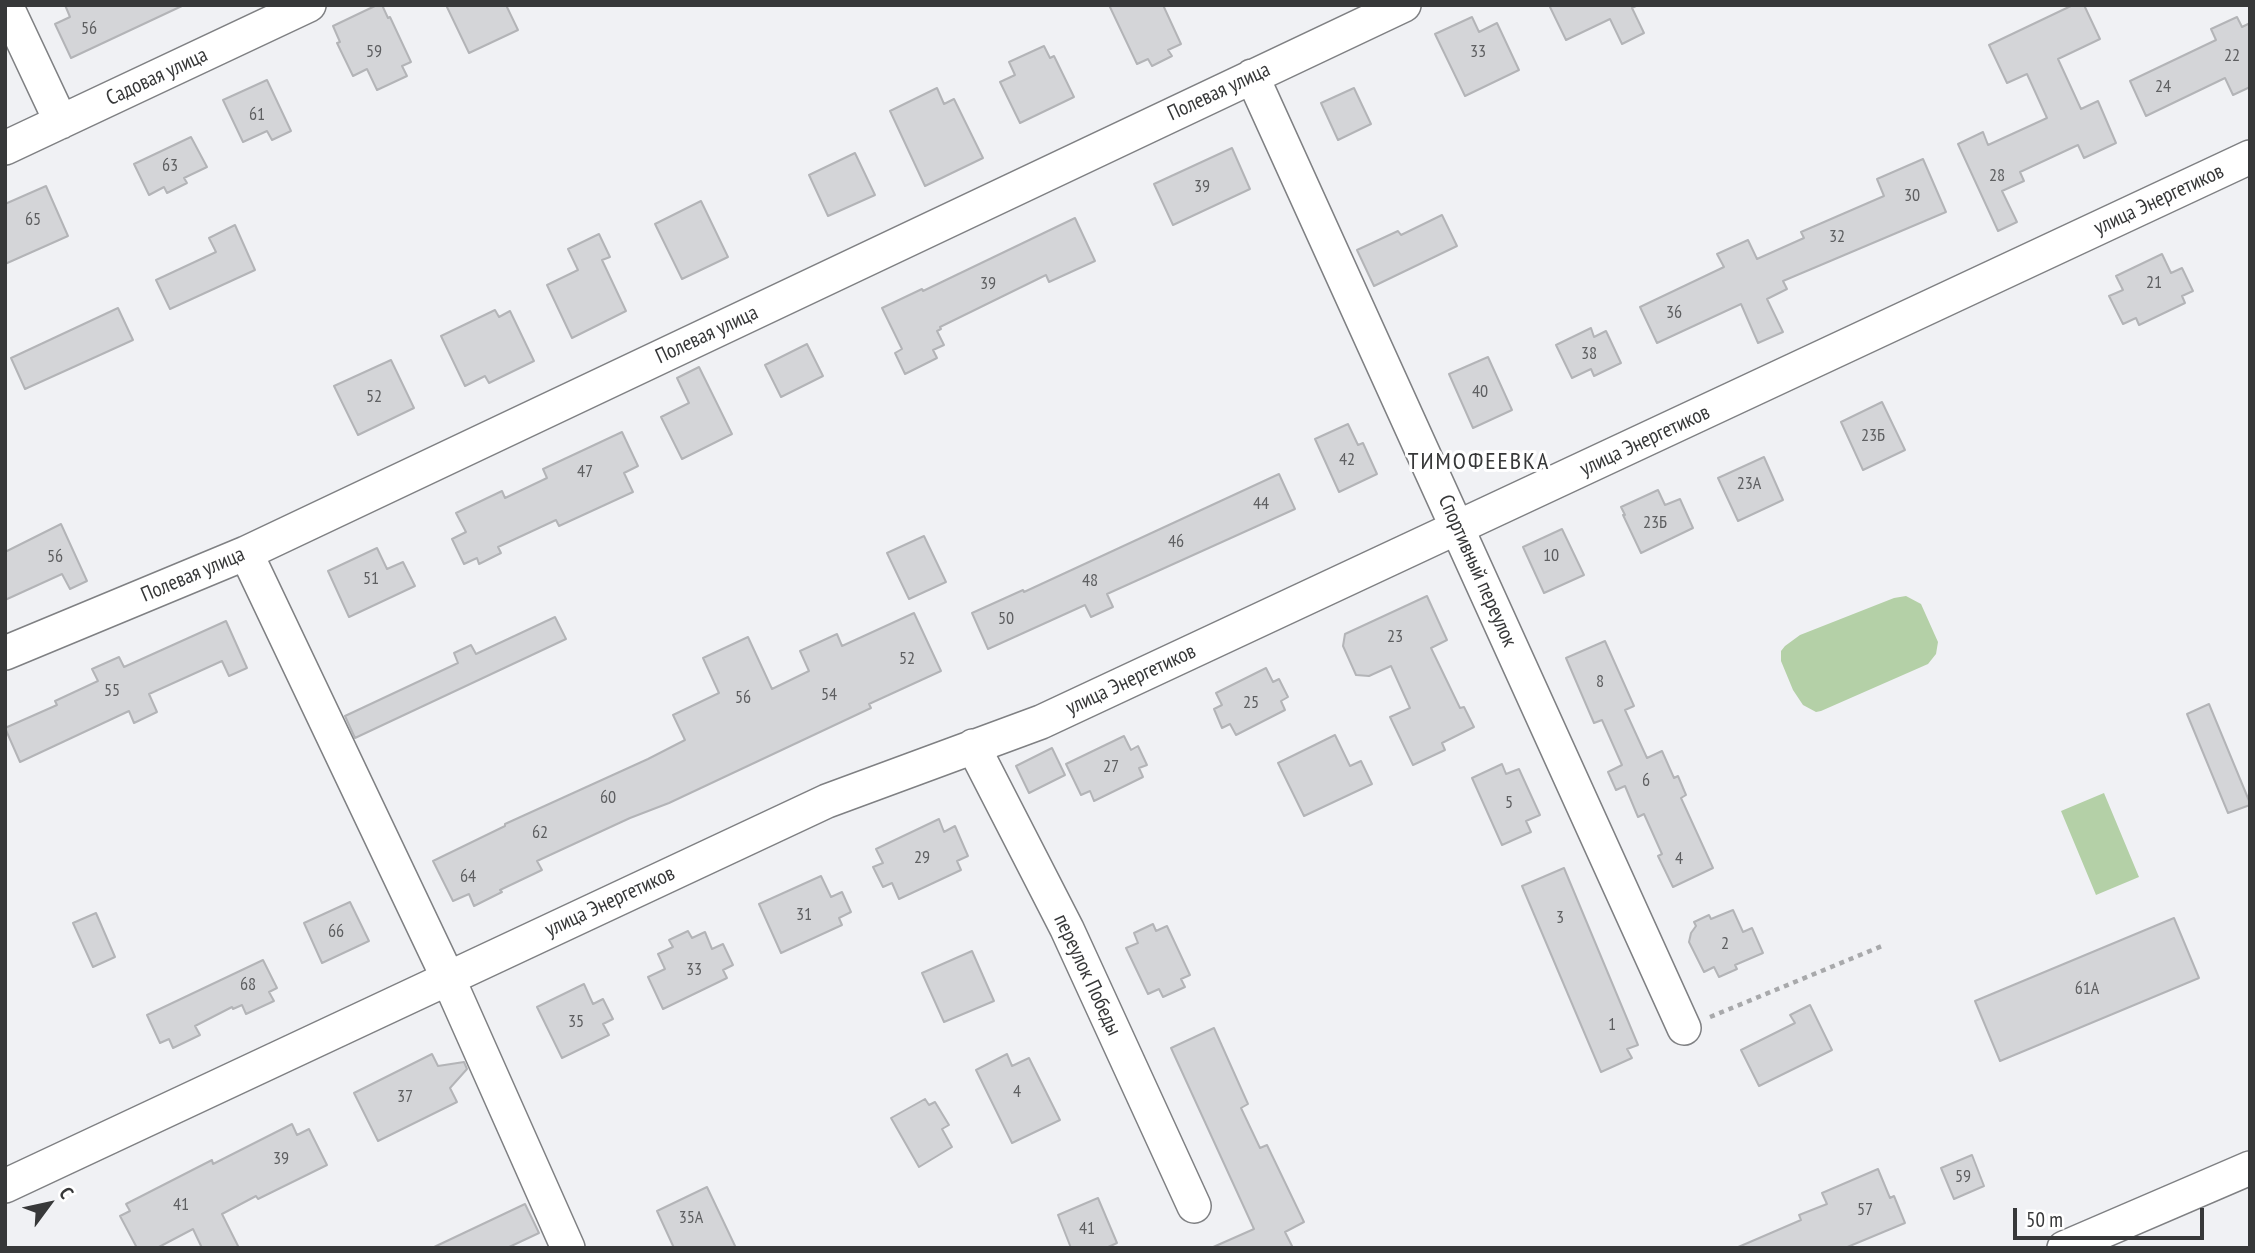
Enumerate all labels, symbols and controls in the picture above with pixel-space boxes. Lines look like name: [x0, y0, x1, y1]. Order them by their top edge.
house number: 56: [81, 18, 97, 40]
house number: 59: [366, 41, 382, 63]
house number: 33: [1470, 41, 1486, 63]
street label: Садовая улица: [102, 43, 212, 111]
house number: 22: [2224, 45, 2240, 67]
street label: Полевая улица: [1164, 57, 1274, 127]
house number: 24: [2155, 76, 2171, 98]
house number: 61: [249, 104, 265, 126]
house number: 63: [162, 155, 178, 177]
street label: улица Энергетиков: [2090, 159, 2228, 241]
house number: 28: [1989, 165, 2005, 187]
house number: 39: [1194, 176, 1210, 198]
house number: 30: [1904, 185, 1920, 207]
house number: 65: [25, 209, 41, 231]
house number: 32: [1829, 226, 1845, 248]
house number: 21: [2146, 272, 2162, 294]
house number: 39: [980, 273, 996, 295]
street label: Полевая улица: [652, 300, 762, 370]
house number: 36: [1666, 302, 1682, 324]
house number: 38: [1581, 343, 1597, 365]
house number: 40: [1472, 381, 1488, 403]
house number: 52: [366, 386, 382, 408]
street label: улица Энергетиков: [1576, 400, 1714, 482]
house number: 23Б: [1861, 425, 1885, 447]
district label: ТИМОФЕЕВКА: [1409, 448, 1549, 476]
house number: 42: [1339, 449, 1355, 471]
house number: 47: [577, 461, 593, 483]
house number: 23А: [1737, 473, 1761, 495]
street label: Спортивный переулок: [1432, 491, 1522, 651]
house number: 44: [1253, 493, 1269, 515]
house number: 23Б: [1643, 512, 1667, 534]
house number: 46: [1168, 531, 1184, 553]
street label: Полевая улица: [138, 542, 248, 608]
house number: 10: [1543, 545, 1559, 567]
house number: 56: [47, 546, 63, 568]
house number: 51: [363, 568, 379, 590]
house number: 48: [1082, 570, 1098, 592]
house number: 50: [998, 608, 1014, 630]
house number: 23: [1387, 626, 1403, 648]
street label: улица Энергетиков: [1062, 639, 1200, 721]
house number: 52: [899, 648, 915, 670]
house number: 8: [1596, 671, 1604, 693]
house number: 55: [104, 680, 120, 702]
house number: 54: [821, 684, 837, 706]
house number: 56: [735, 687, 751, 709]
house number: 25: [1243, 692, 1259, 714]
house number: 27: [1103, 756, 1119, 778]
house number: 6: [1642, 770, 1650, 792]
house number: 60: [600, 787, 616, 809]
house number: 5: [1505, 792, 1513, 814]
house number: 62: [532, 822, 548, 844]
house number: 29: [914, 847, 930, 869]
house number: 4: [1675, 848, 1683, 870]
street label: улица Энергетиков: [541, 861, 679, 943]
house number: 64: [460, 866, 476, 888]
house number: 31: [796, 904, 812, 926]
house number: 3: [1556, 907, 1564, 929]
street label: переулок Победы: [1048, 910, 1126, 1040]
house number: 66: [328, 921, 344, 943]
house number: 2: [1721, 933, 1729, 955]
house number: 33: [686, 959, 702, 981]
house number: 68: [240, 974, 256, 996]
house number: 61А: [2075, 978, 2099, 1000]
house number: 35: [568, 1011, 584, 1033]
house number: 1: [1608, 1014, 1616, 1036]
house number: 4: [1013, 1081, 1021, 1103]
house number: 37: [397, 1086, 413, 1108]
house number: 39: [273, 1148, 289, 1170]
house number: 59: [1955, 1166, 1971, 1188]
north arrow: [14, 1169, 84, 1239]
text: С: [54, 1182, 79, 1203]
house number: 41: [173, 1194, 189, 1216]
scale bar: [2017, 1194, 2208, 1238]
house number: 57: [1857, 1199, 1873, 1221]
text: 50 m: [2026, 1206, 2063, 1233]
house number: 35А: [679, 1207, 703, 1229]
house number: 41: [1079, 1218, 1095, 1240]

